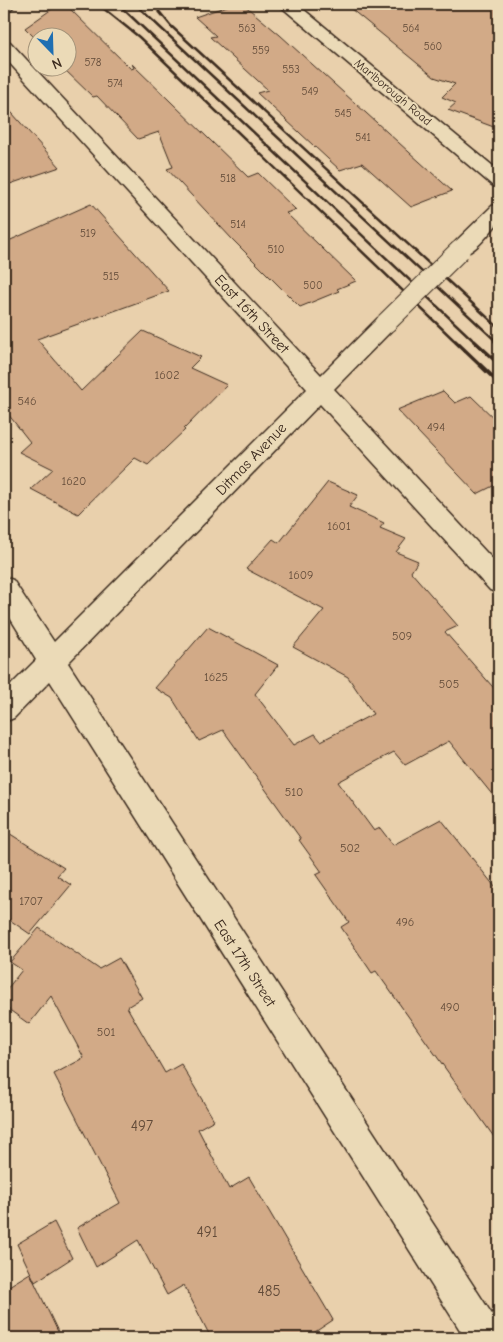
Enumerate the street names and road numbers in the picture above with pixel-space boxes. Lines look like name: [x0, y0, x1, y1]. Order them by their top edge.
street label: Marlborough Road: [352, 56, 434, 128]
street label: East 16th Street: [211, 271, 294, 358]
street label: Ditmas Avenue: [212, 419, 291, 499]
street label: East 17th Street: [210, 916, 280, 1011]

